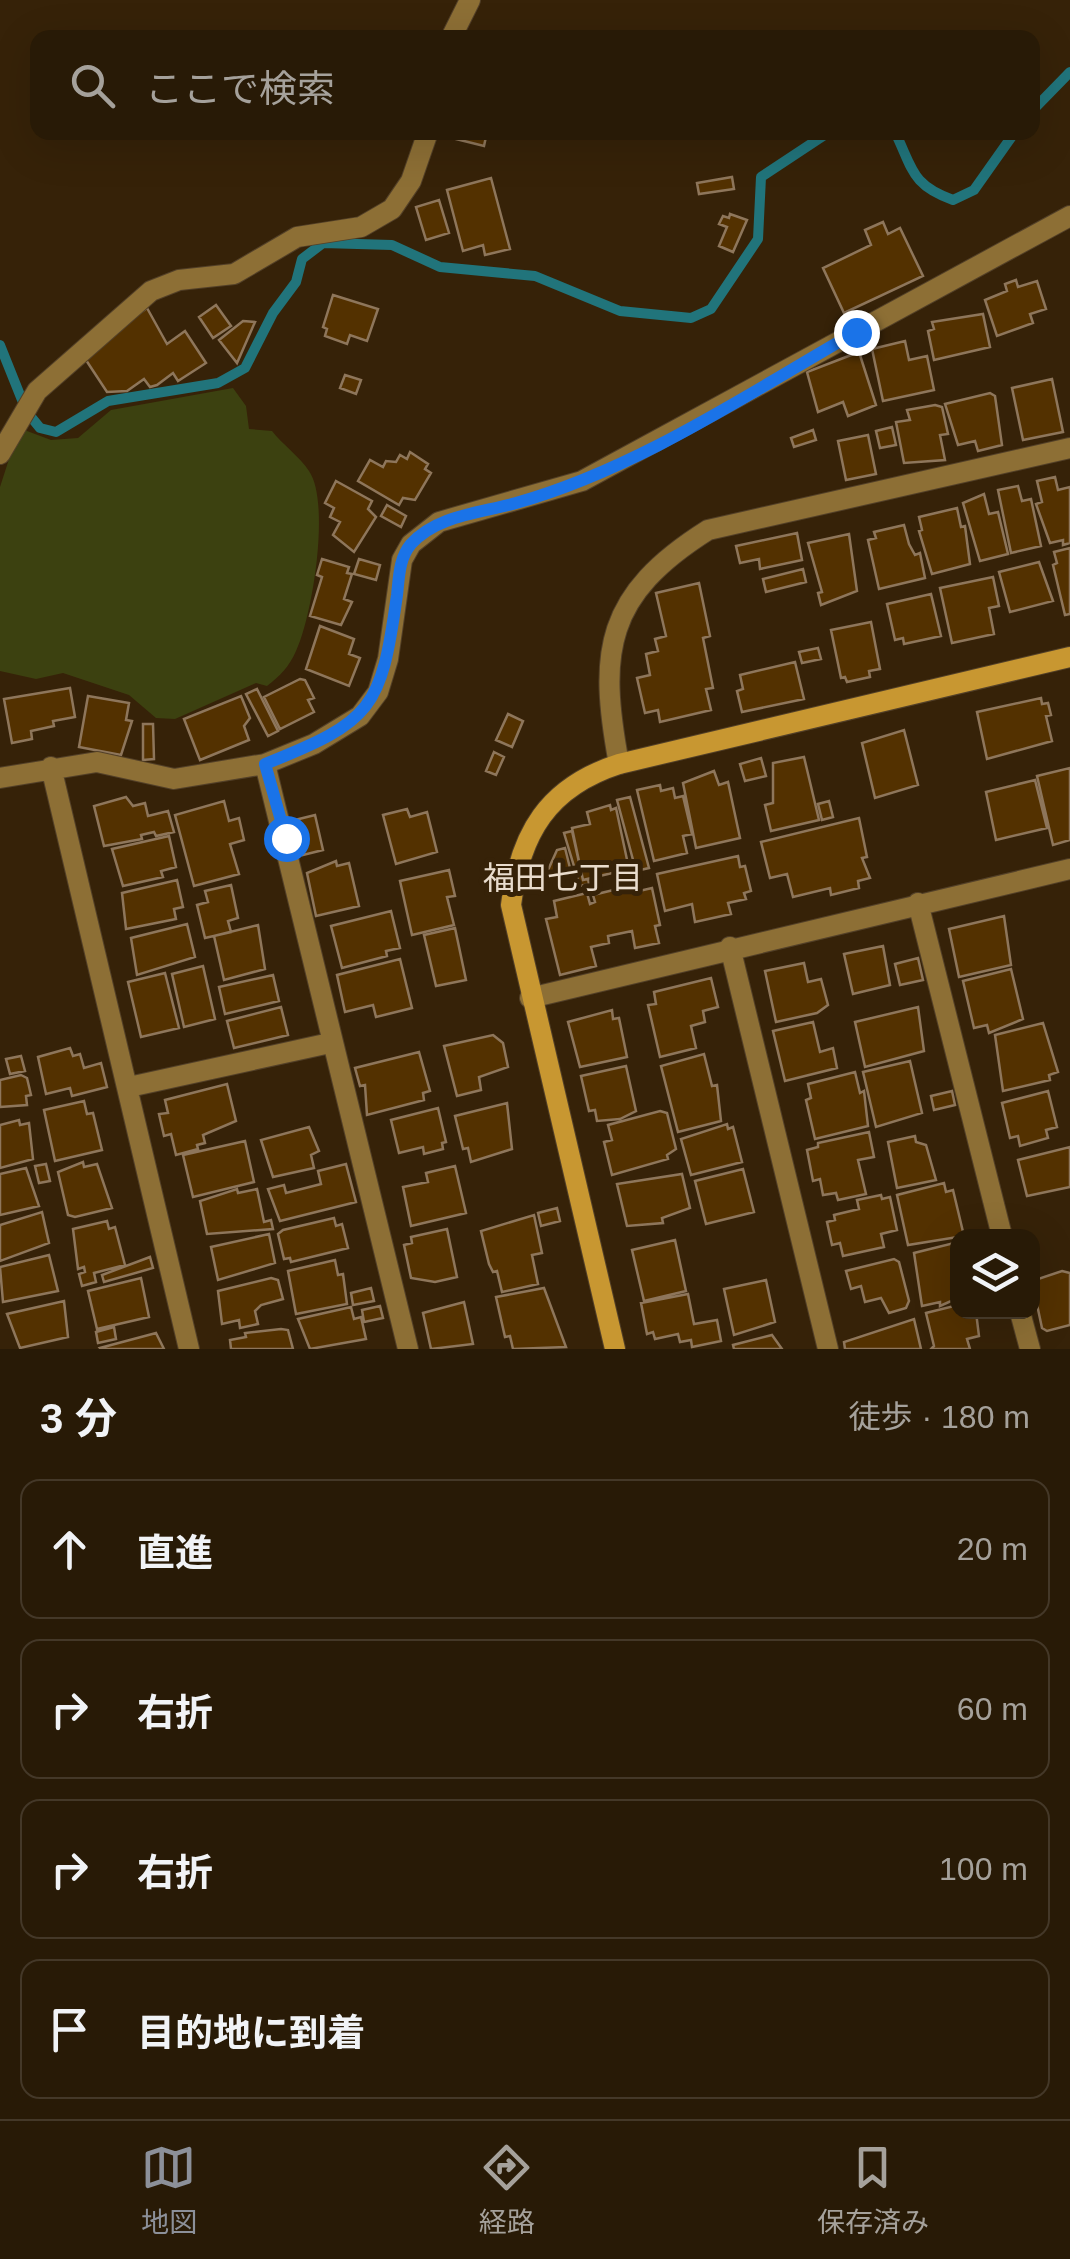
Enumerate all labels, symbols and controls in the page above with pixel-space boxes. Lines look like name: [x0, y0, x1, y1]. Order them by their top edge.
search box: [30, 30, 1040, 140]
icon: search: [65, 58, 120, 113]
text: ここで検索: [145, 68, 335, 110]
route end: [834, 310, 880, 356]
route start: [264, 816, 310, 862]
district label: 福田七丁目: [483, 860, 643, 896]
map controls: [950, 1229, 1040, 1319]
button: layers: [950, 1229, 1040, 1319]
text: 3 分: [40, 1395, 117, 1442]
text: 徒歩 · 180 m: [849, 1399, 1030, 1435]
icon: ahead: [42, 1522, 97, 1577]
text: 20 m: [957, 1531, 1028, 1567]
text: 直進: [137, 1532, 213, 1574]
icon: right: [42, 1682, 97, 1737]
text: 60 m: [957, 1691, 1028, 1727]
text: 右折: [137, 1692, 213, 1734]
icon: right: [42, 1842, 97, 1897]
text: 100 m: [939, 1851, 1028, 1887]
text: 右折: [137, 1852, 213, 1894]
icon: arrive: [42, 2002, 97, 2057]
text: 目的地に到着: [137, 2012, 365, 2054]
tab: 地図: [141, 2140, 197, 2240]
tab: 経路: [479, 2140, 535, 2240]
tab: 保存済み: [817, 2140, 929, 2240]

